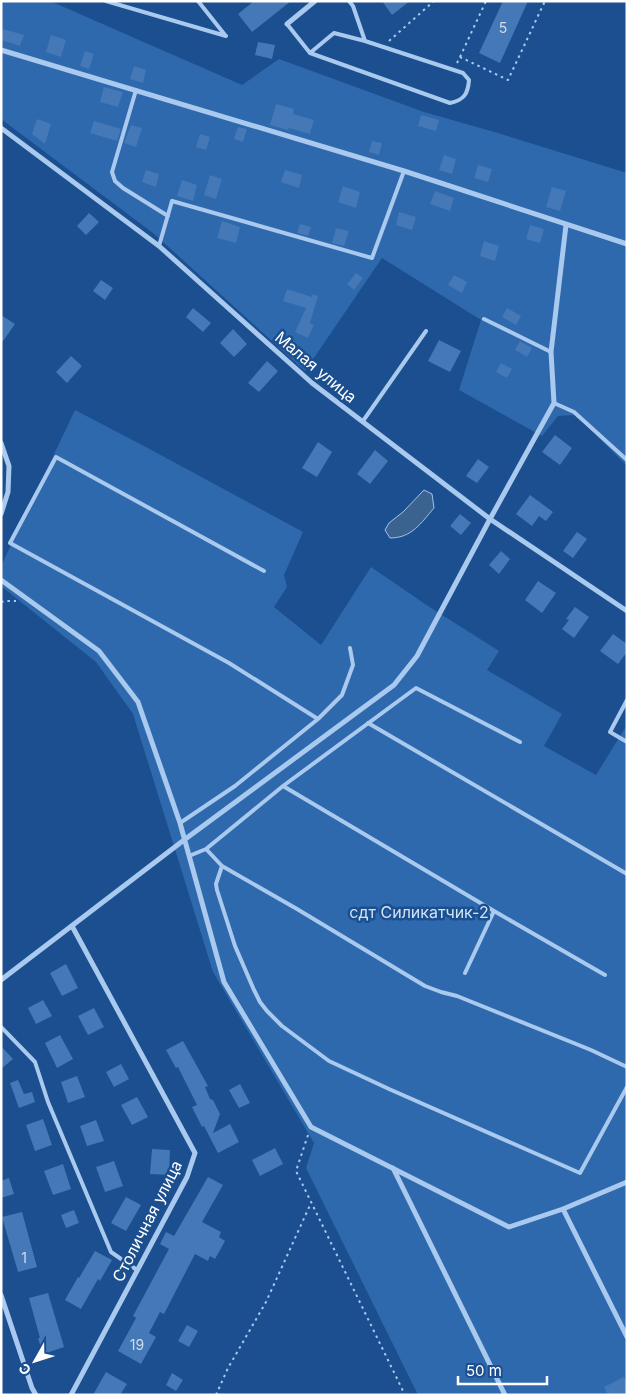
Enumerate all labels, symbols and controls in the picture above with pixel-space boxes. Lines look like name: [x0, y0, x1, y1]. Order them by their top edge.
house number: 5: [499, 19, 507, 36]
street label: Малая улица: [271, 327, 361, 407]
park label: сдт Силикатчик-2: [349, 902, 489, 922]
street label: Столичная улица: [108, 1157, 186, 1285]
house number: 1: [21, 1249, 27, 1266]
north arrow: [10, 1336, 60, 1386]
house number: 19: [130, 1336, 144, 1353]
scale bar: [458, 1354, 547, 1386]
text: С: [15, 1360, 34, 1379]
text: 50 m: [466, 1361, 502, 1380]

